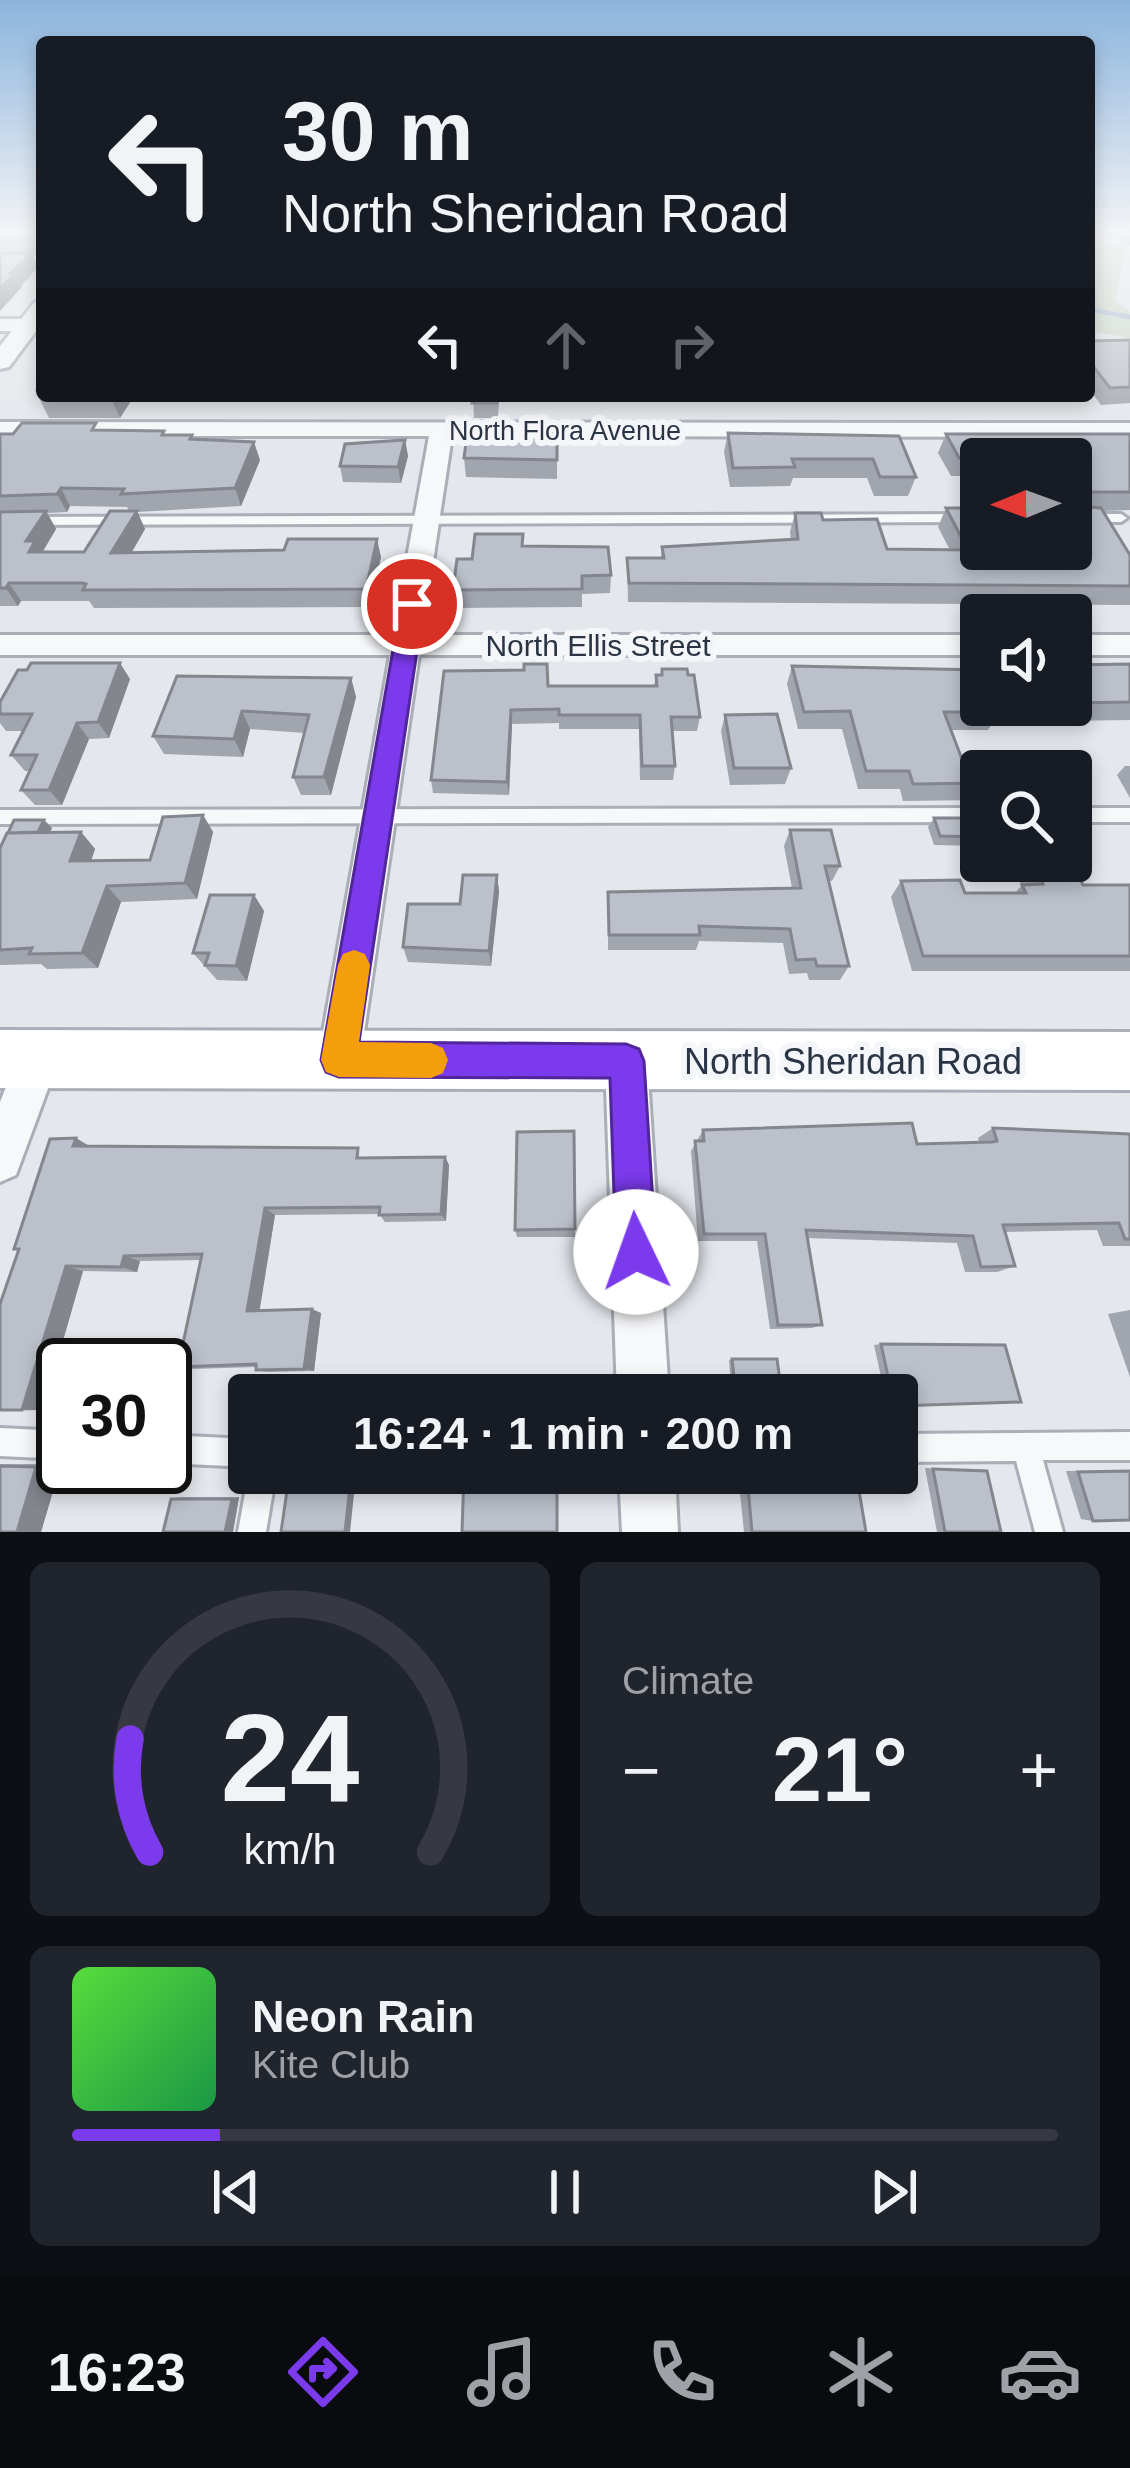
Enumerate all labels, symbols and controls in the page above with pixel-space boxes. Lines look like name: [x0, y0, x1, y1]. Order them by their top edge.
icon: left: [84, 84, 240, 240]
text: 30 m: [282, 84, 473, 178]
text: North Sheridan Road: [282, 183, 789, 243]
icon: left: [407, 312, 473, 378]
icon: ahead: [533, 312, 599, 378]
icon: right: [659, 312, 725, 378]
street label: North Flora Avenue: [449, 416, 681, 446]
north arrow: [960, 438, 1092, 570]
map controls: [960, 438, 1092, 882]
pin: [361, 553, 463, 655]
icon: arrive: [379, 571, 445, 637]
button: sound: [960, 594, 1092, 726]
street label: North Ellis Street: [485, 629, 711, 662]
button: search: [960, 750, 1092, 882]
street label: North Sheridan Road: [684, 1041, 1022, 1082]
position arrow: [573, 1189, 699, 1315]
speed limit sign: 30: [36, 1338, 192, 1494]
text: 16:24 · 1 min · 200 m: [353, 1408, 793, 1459]
text: Climate: [622, 1659, 754, 1702]
text: 24: [221, 1688, 359, 1827]
text: 21°: [772, 1720, 908, 1820]
text: −: [622, 1733, 661, 1807]
text: +: [1019, 1733, 1058, 1807]
text: km/h: [244, 1825, 336, 1873]
text: Neon Rain: [252, 1991, 475, 2042]
text: Kite Club: [252, 2043, 410, 2086]
icon: previous: [203, 2159, 269, 2225]
icon: pause: [532, 2159, 598, 2225]
icon: next: [861, 2159, 927, 2225]
icon: directions: [281, 2330, 365, 2414]
icon: music: [460, 2330, 544, 2414]
icon: phone: [640, 2330, 724, 2414]
icon: climate: [819, 2330, 903, 2414]
icon: car: [998, 2330, 1082, 2414]
text: 16:23: [48, 2342, 186, 2402]

